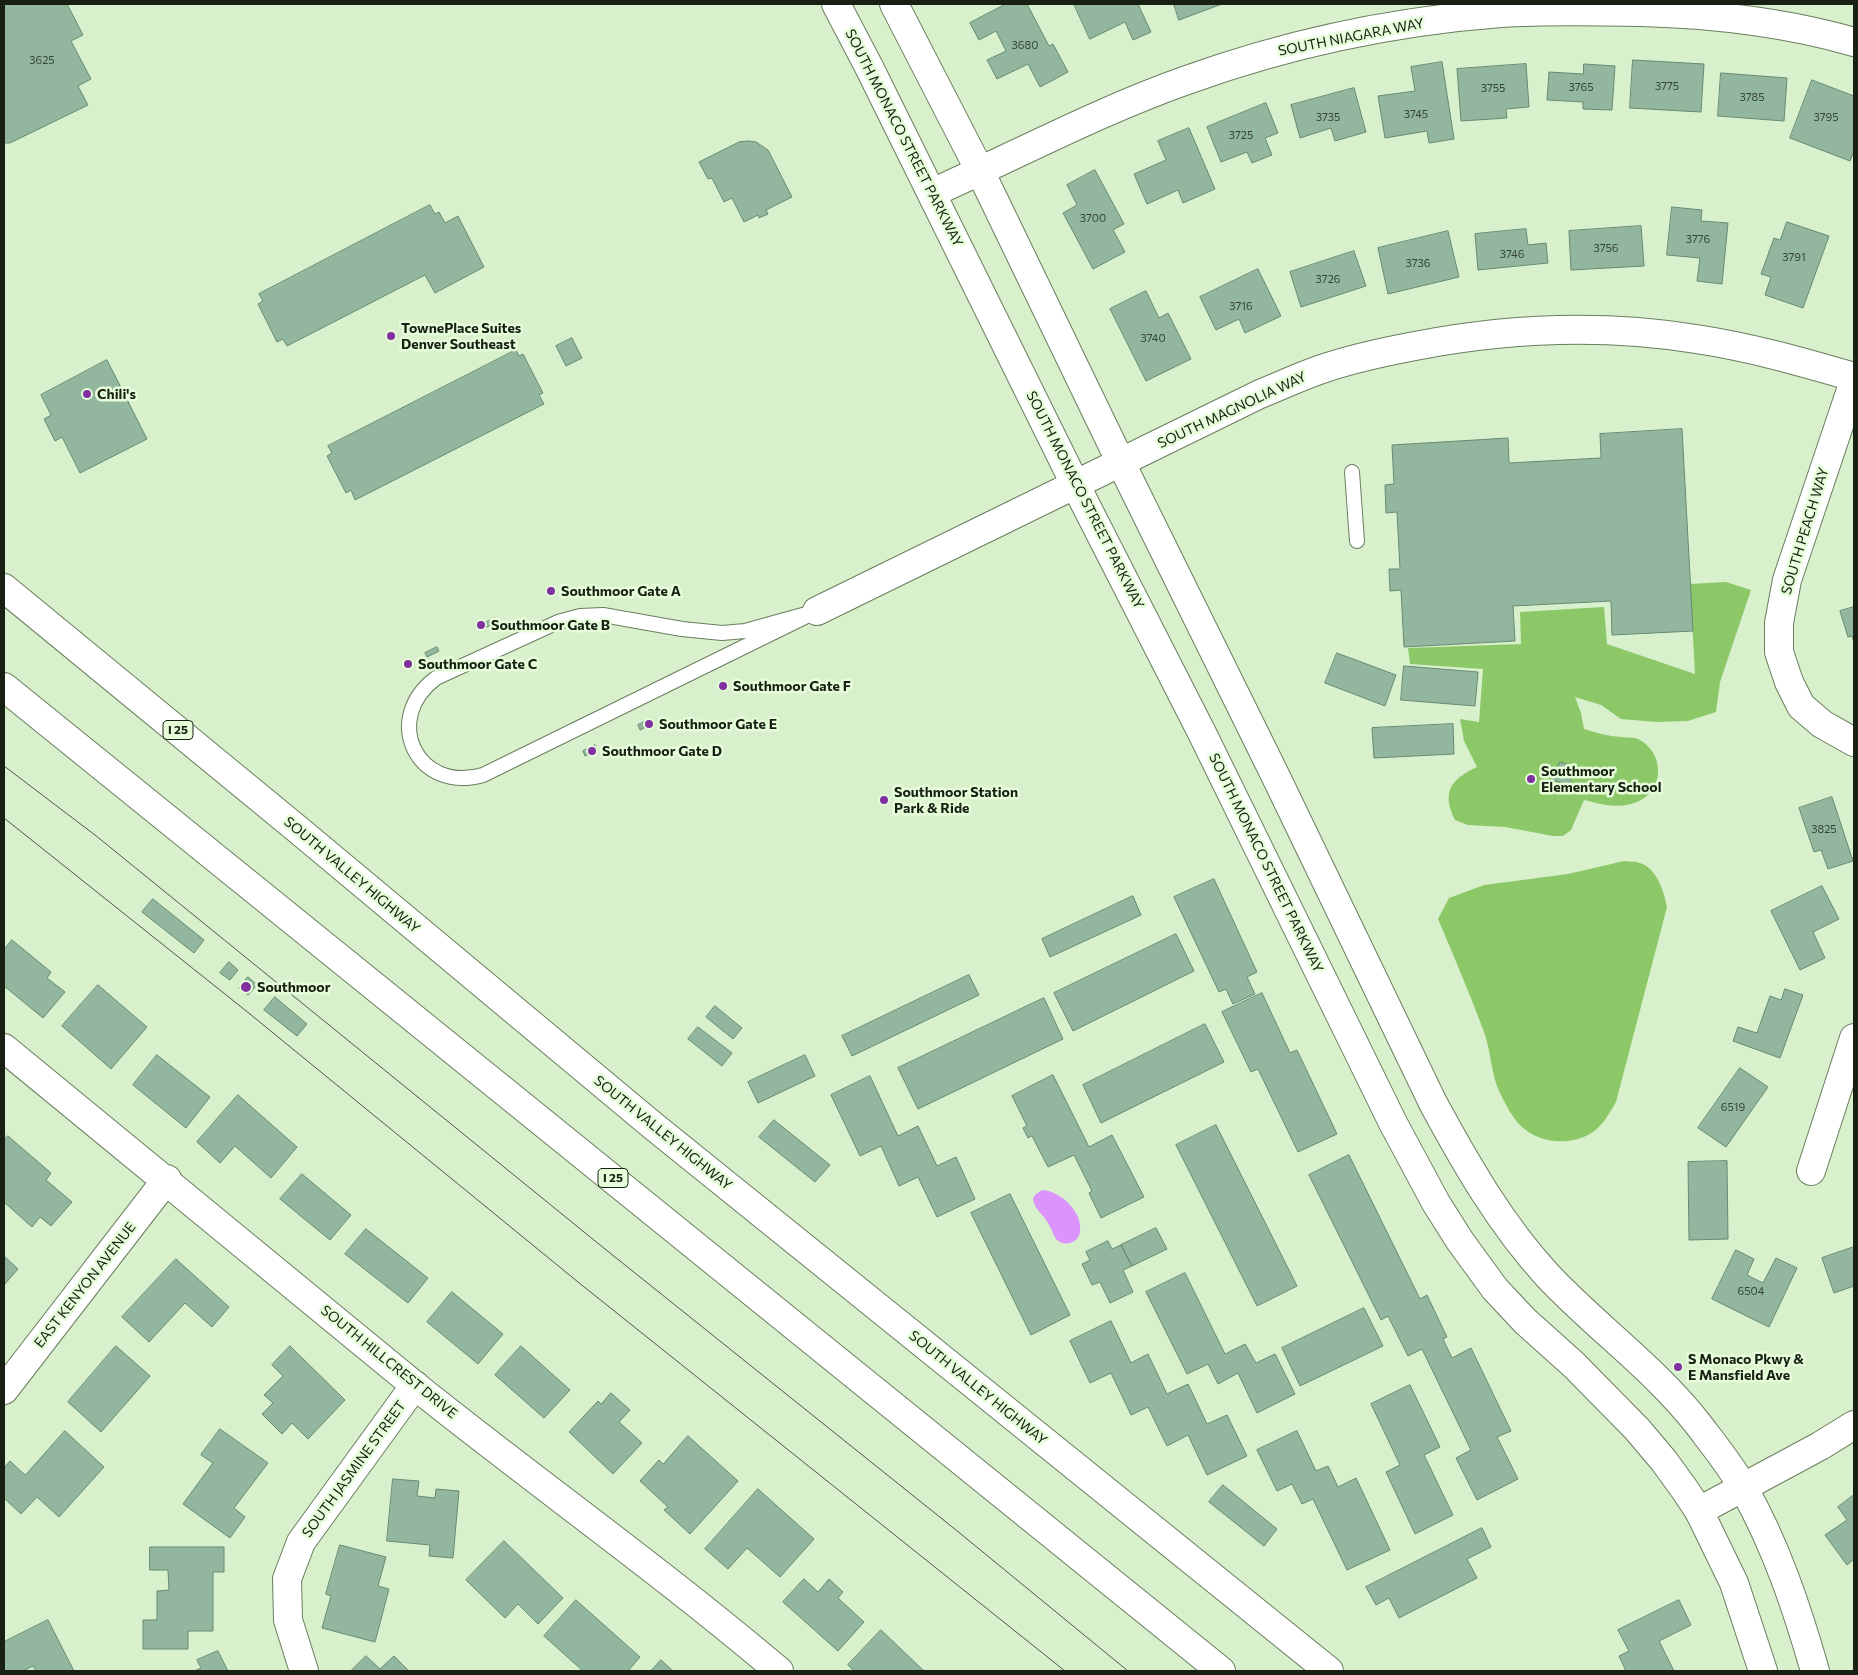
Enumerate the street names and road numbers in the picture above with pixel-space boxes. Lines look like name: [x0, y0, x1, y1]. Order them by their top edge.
street label: SOUTH NIAGARA WAY: [1277, 15, 1425, 59]
street label: SOUTH MONACO STREET PARKWAY: [842, 26, 966, 250]
street label: SOUTH MAGNOLIA WAY: [1155, 368, 1309, 452]
street label: SOUTH MONACO STREET PARKWAY: [1023, 388, 1147, 612]
street label: SOUTH PEACH WAY: [1778, 465, 1832, 597]
road number: I 25: [163, 720, 193, 740]
street label: SOUTH MONACO STREET PARKWAY: [1205, 751, 1327, 975]
street label: SOUTH VALLEY HIGHWAY: [281, 813, 423, 937]
street label: SOUTH VALLEY HIGHWAY: [591, 1072, 735, 1194]
road number: I 25: [598, 1168, 628, 1188]
street label: EAST KENYON AVENUE: [31, 1219, 139, 1351]
street label: SOUTH HILLCREST DRIVE: [317, 1302, 461, 1422]
street label: SOUTH VALLEY HIGHWAY: [906, 1327, 1050, 1449]
street label: SOUTH JASMINE STREET: [299, 1397, 409, 1541]

